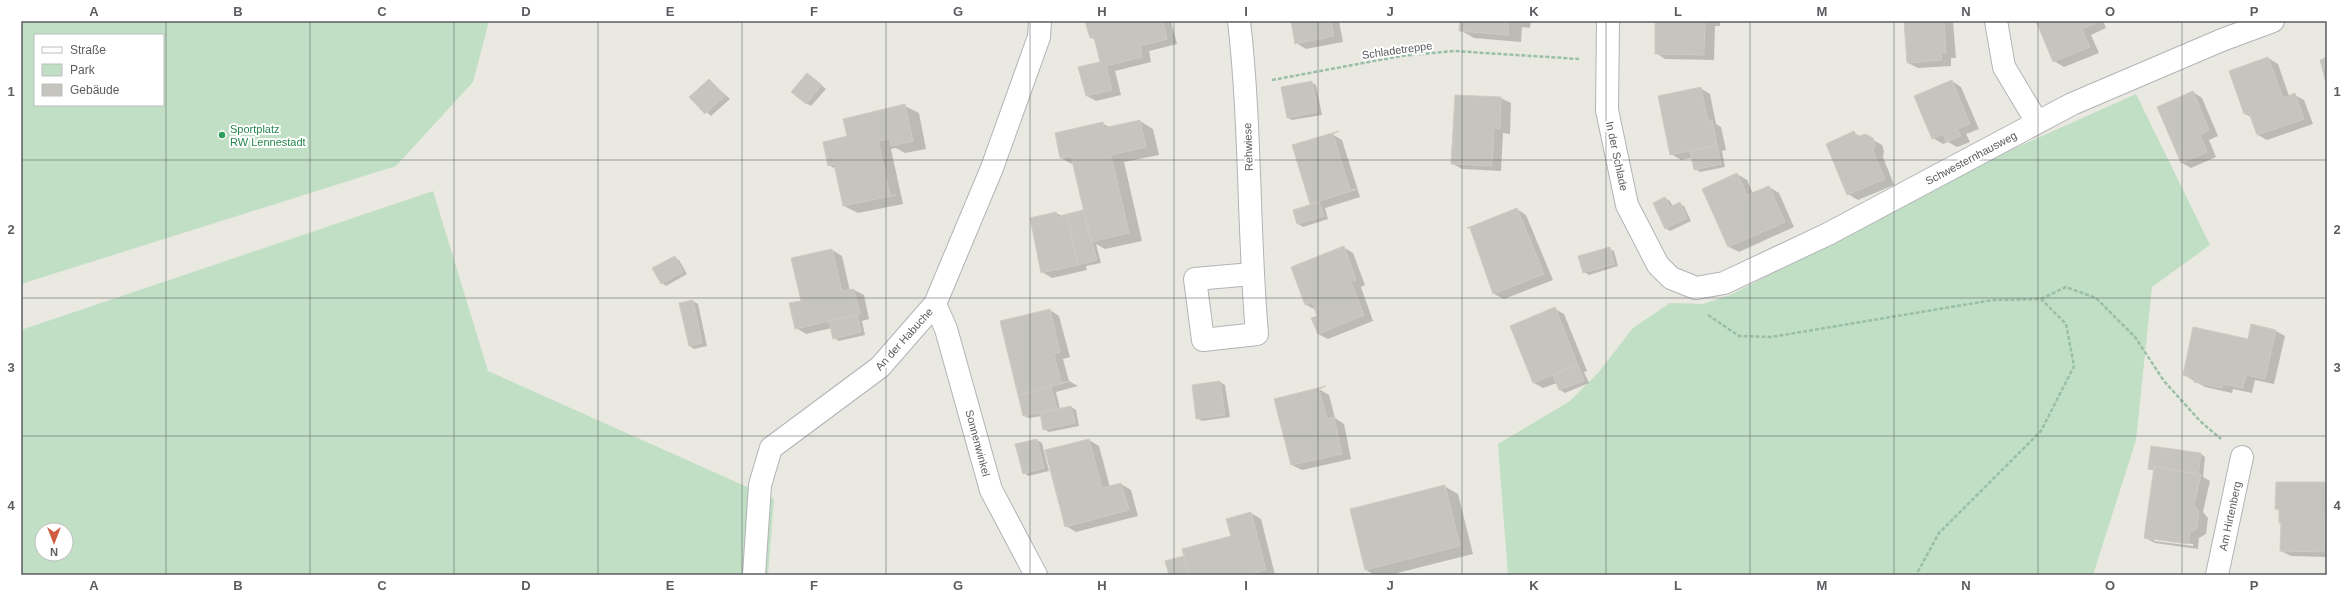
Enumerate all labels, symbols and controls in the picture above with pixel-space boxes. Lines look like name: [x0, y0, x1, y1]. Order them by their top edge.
text: A: [89, 4, 99, 19]
text: B: [233, 4, 243, 19]
text: C: [377, 4, 387, 19]
text: D: [521, 4, 531, 19]
text: E: [666, 4, 675, 19]
text: F: [810, 4, 818, 19]
text: G: [953, 4, 963, 19]
text: H: [1097, 4, 1107, 19]
text: I: [1244, 4, 1248, 19]
text: J: [1386, 4, 1394, 19]
text: K: [1529, 4, 1539, 19]
text: L: [1674, 4, 1682, 19]
text: M: [1817, 4, 1827, 19]
text: N: [1961, 4, 1971, 19]
text: O: [2105, 4, 2115, 19]
text: P: [2250, 4, 2259, 19]
legend: [34, 34, 164, 106]
street label: Schladetreppe: [1361, 39, 1433, 61]
text: Straße: [70, 43, 106, 57]
text: Park: [70, 63, 96, 77]
text: Gebäude: [70, 83, 120, 97]
text: 1: [7, 84, 15, 99]
text: 1: [2333, 84, 2341, 99]
street label: In der Schlade: [1604, 120, 1630, 192]
place label: Sportplatz RW Lennestadt: [230, 123, 306, 148]
street label: Rehwiese: [1241, 123, 1255, 171]
street label: Schwesternhausweg: [1923, 129, 2019, 187]
marker: Sportplatz RW Lennestadt: [217, 130, 227, 140]
text: 2: [7, 222, 15, 237]
text: 2: [2333, 222, 2341, 237]
street label: An der Habuche: [873, 305, 935, 373]
text: 3: [7, 360, 15, 375]
text: 3: [2333, 360, 2341, 375]
street label: Sonnenwinkel: [963, 408, 993, 478]
street label: Am Hirtenberg: [2217, 480, 2243, 552]
text: 4: [7, 498, 15, 513]
text: 4: [2333, 498, 2341, 513]
north arrow: [34, 522, 74, 562]
text: N: [50, 546, 58, 558]
text: A: [89, 578, 99, 593]
text: B: [233, 578, 243, 593]
text: C: [377, 578, 387, 593]
text: D: [521, 578, 531, 593]
text: E: [666, 578, 675, 593]
text: F: [810, 578, 818, 593]
text: G: [953, 578, 963, 593]
text: H: [1097, 578, 1107, 593]
text: I: [1244, 578, 1248, 593]
text: J: [1386, 578, 1394, 593]
text: K: [1529, 578, 1539, 593]
text: L: [1674, 578, 1682, 593]
text: M: [1817, 578, 1827, 593]
text: N: [1961, 578, 1971, 593]
text: O: [2105, 578, 2115, 593]
text: P: [2250, 578, 2259, 593]

